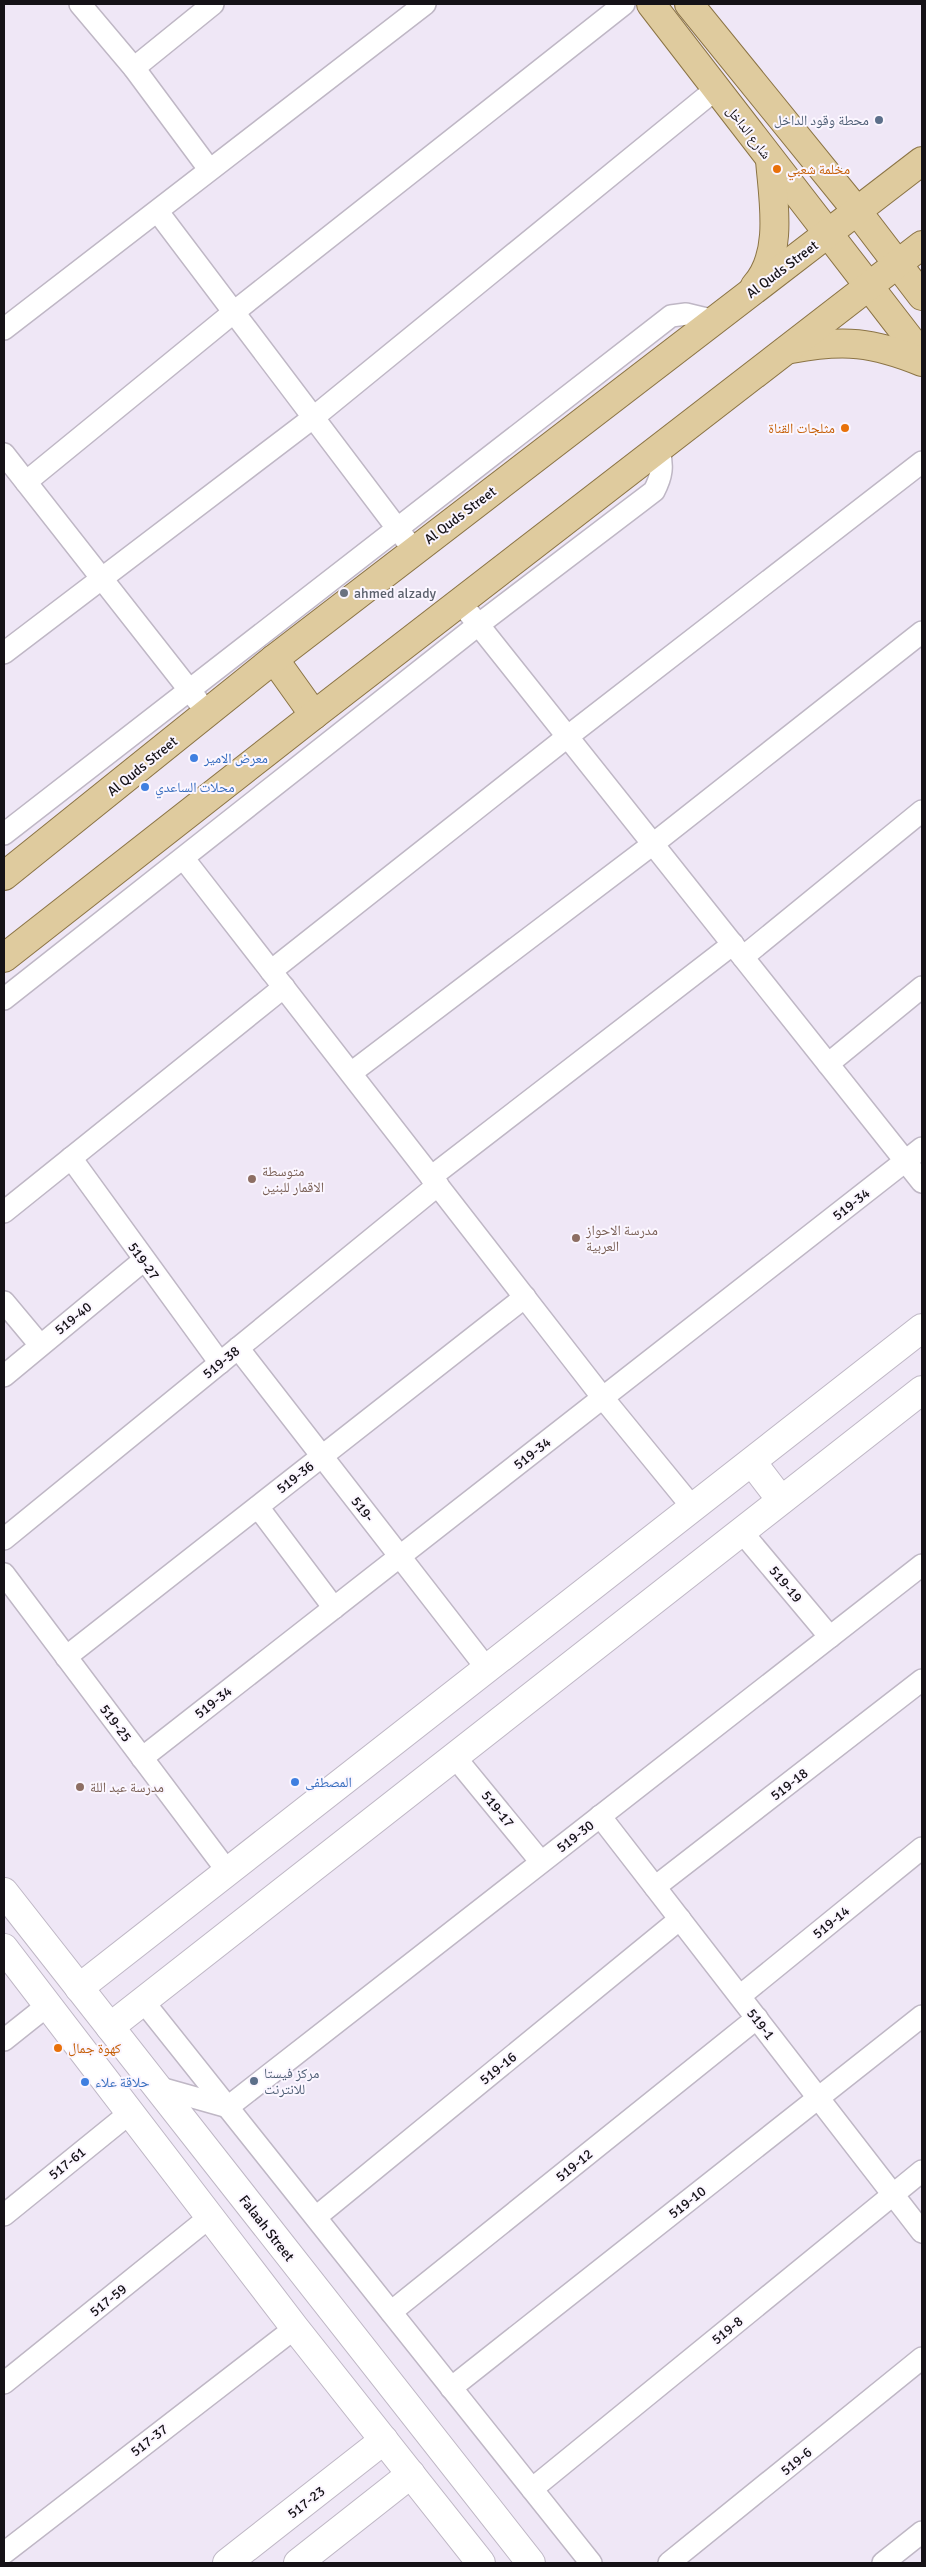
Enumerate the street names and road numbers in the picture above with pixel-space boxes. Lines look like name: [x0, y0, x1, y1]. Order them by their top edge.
street label: شارع الداخل: [722, 102, 775, 163]
street label: Al Quds Street: [743, 237, 822, 302]
street label: Al Quds Street: [421, 483, 500, 548]
street label: Al Quds Street: [104, 733, 181, 800]
street label: 519-34: [829, 1184, 874, 1224]
street label: 519-27: [124, 1239, 163, 1284]
street label: 519-40: [51, 1298, 95, 1338]
street label: 519-38: [199, 1342, 243, 1382]
street label: 519-34: [510, 1433, 555, 1473]
street label: 519-36: [273, 1458, 317, 1497]
street label: 519-: [347, 1493, 378, 1525]
street label: 519-19: [765, 1563, 806, 1606]
street label: 519-34: [191, 1682, 236, 1722]
street label: 519-25: [96, 1701, 135, 1745]
street label: 519-18: [767, 1765, 811, 1804]
street label: 519-17: [478, 1787, 518, 1831]
street label: 519-30: [553, 1817, 597, 1856]
street label: 519-14: [809, 1902, 854, 1942]
street label: 519-1: [743, 2005, 778, 2043]
street label: 519-16: [476, 2048, 520, 2088]
street label: 517-61: [45, 2143, 89, 2183]
street label: 519-12: [552, 2145, 596, 2185]
street label: 519-10: [665, 2183, 709, 2222]
street label: Falaah Street: [235, 2192, 298, 2265]
street label: 517-59: [86, 2280, 130, 2320]
street label: 519-8: [708, 2313, 746, 2348]
street label: 517-37: [127, 2421, 171, 2460]
street label: 519-6: [777, 2444, 815, 2479]
street label: 517-23: [284, 2483, 328, 2522]

